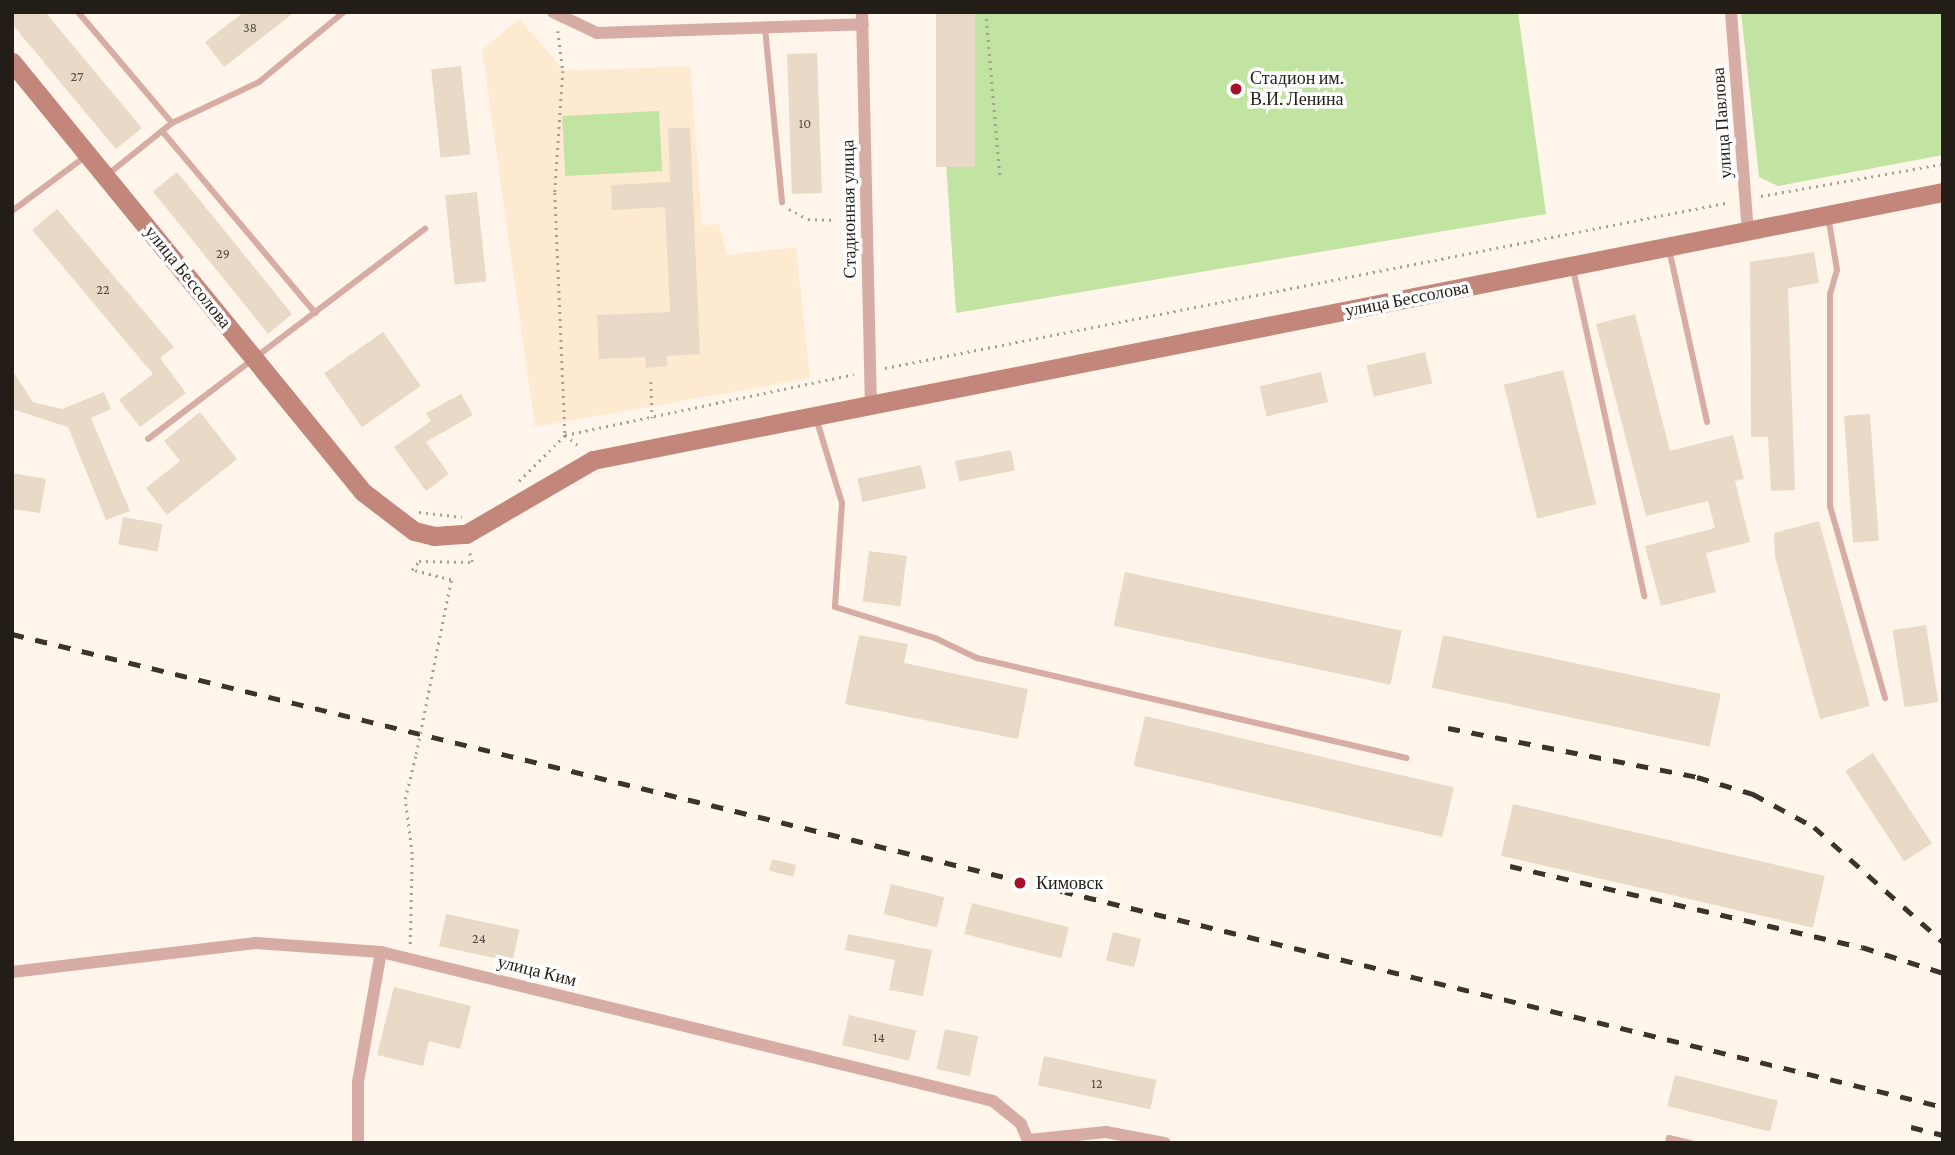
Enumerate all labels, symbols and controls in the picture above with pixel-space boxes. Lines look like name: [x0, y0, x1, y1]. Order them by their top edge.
house number: 38: [243, 19, 257, 35]
street label: улица Павлова: [1707, 67, 1737, 179]
house number: 27: [71, 68, 83, 84]
place label: Стадион им. В.И. Ленина: [1250, 68, 1344, 110]
marker: Стадион им. В.И. Ленина: [1228, 81, 1244, 97]
house number: 10: [799, 115, 811, 131]
street label: Стадионная улица: [837, 139, 861, 279]
street label: улица Бессолова: [140, 221, 236, 333]
house number: 29: [216, 245, 230, 261]
street label: улица Бессолова: [1343, 276, 1471, 322]
house number: 22: [96, 281, 110, 297]
place label: Кимовск: [1036, 872, 1103, 894]
marker: Кимовск: [1010, 873, 1030, 893]
house number: 24: [472, 930, 486, 946]
street label: улица Ким: [495, 951, 579, 991]
house number: 14: [873, 1029, 885, 1045]
house number: 12: [1091, 1075, 1103, 1091]

